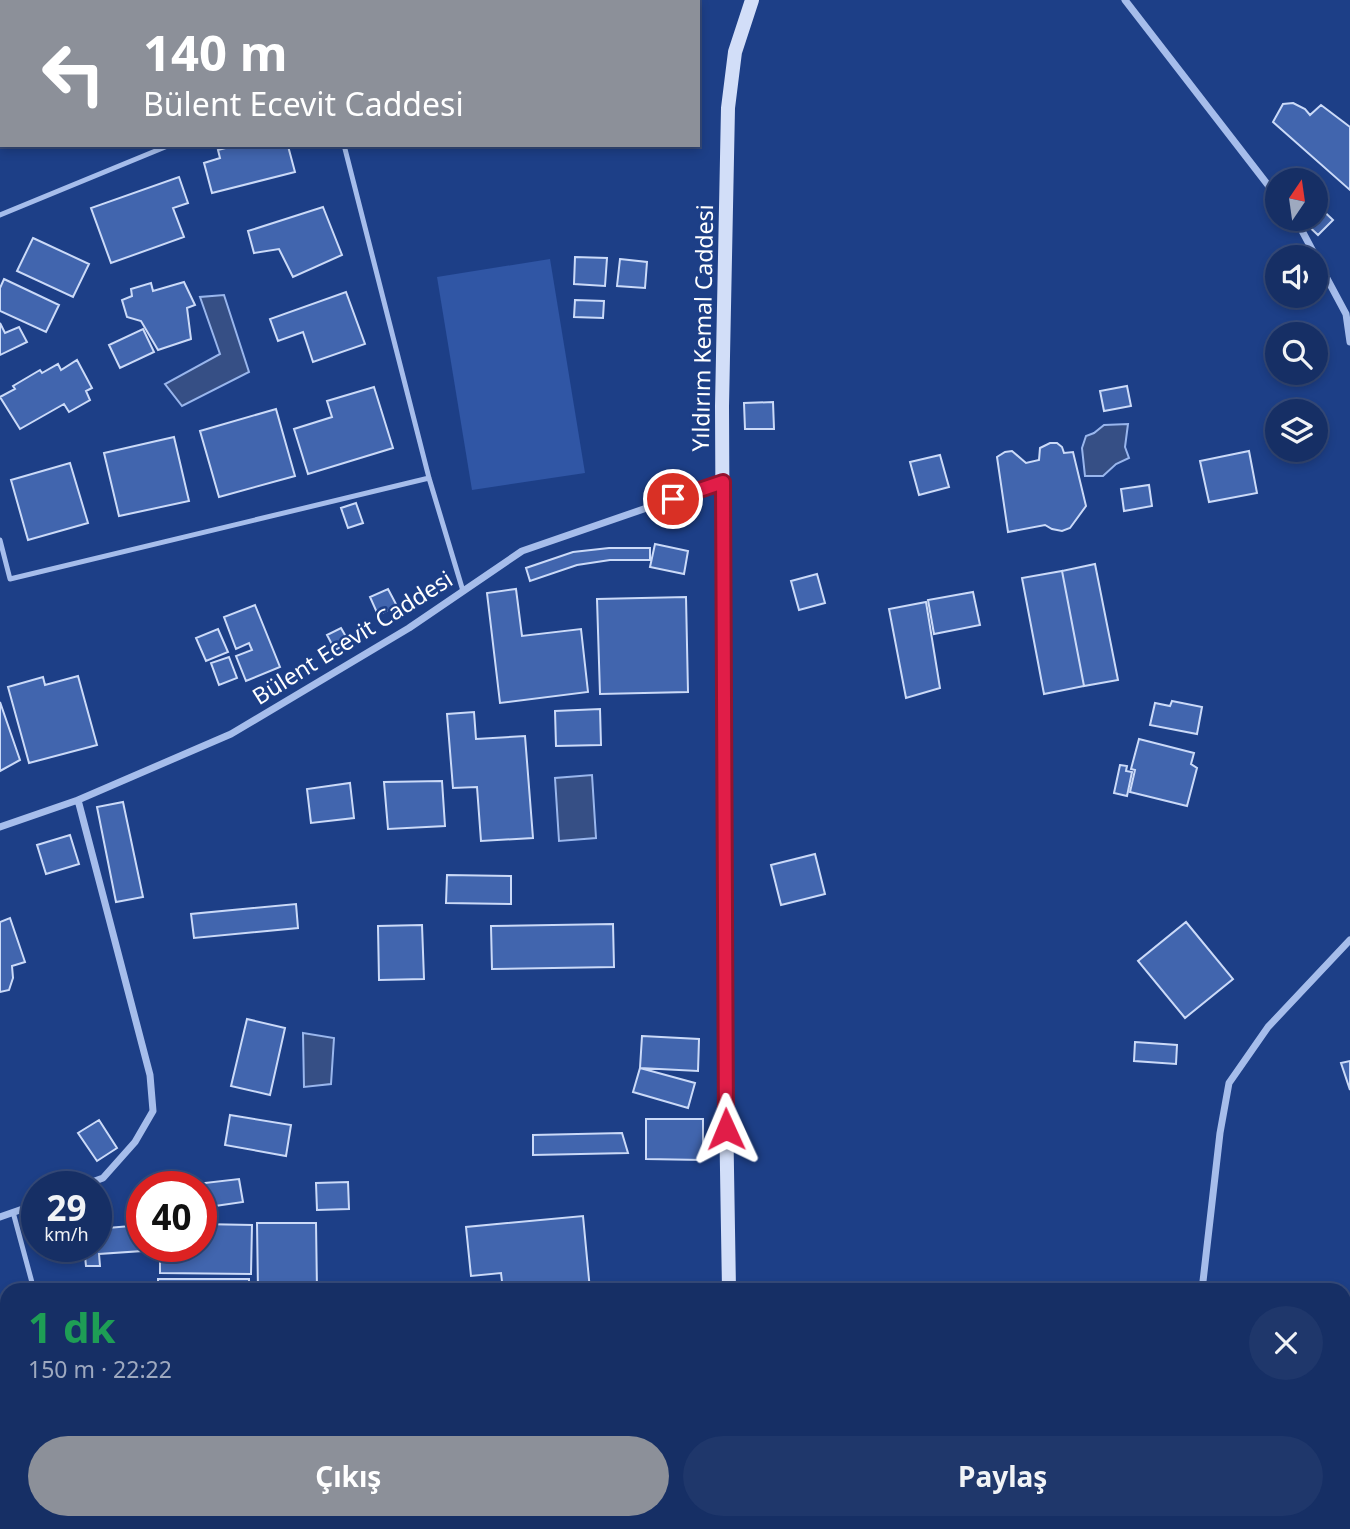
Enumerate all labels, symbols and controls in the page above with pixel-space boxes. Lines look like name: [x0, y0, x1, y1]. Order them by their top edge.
text: 140 m: [143, 19, 288, 85]
icon: left: [28, 28, 119, 119]
text: Bülent Ecevit Caddesi: [143, 82, 464, 125]
north arrow: [1265, 168, 1328, 231]
map controls: [1265, 168, 1328, 462]
street label: Yıldırım Kemal Caddesi: [684, 204, 720, 452]
button: sound: [1265, 245, 1328, 308]
button: search: [1265, 322, 1328, 385]
button: layers: [1265, 399, 1328, 462]
pin: [643, 469, 703, 529]
icon: arrive: [654, 480, 692, 518]
street label: Bülent Ecevit Caddesi: [246, 562, 458, 712]
position arrow: [689, 1092, 763, 1166]
speed limit sign: 40: [126, 1171, 217, 1262]
text: 29: [46, 1184, 87, 1231]
text: km/h: [44, 1222, 89, 1246]
text: 1 dk: [28, 1298, 116, 1355]
button: close: [1249, 1306, 1323, 1380]
text: 150 m · 22:22: [28, 1353, 172, 1385]
button: Çıkış: [28, 1436, 669, 1516]
button: Paylaş: [683, 1436, 1323, 1516]

